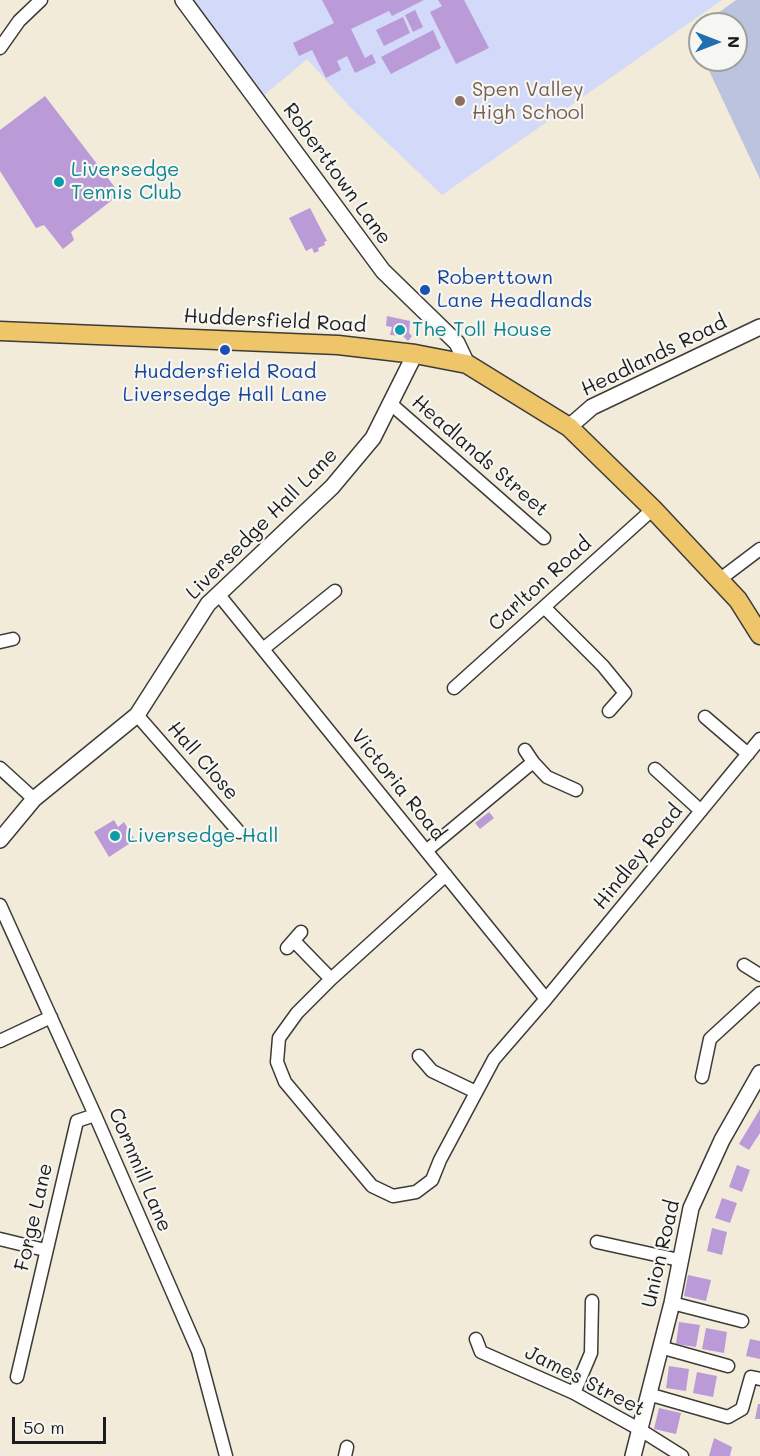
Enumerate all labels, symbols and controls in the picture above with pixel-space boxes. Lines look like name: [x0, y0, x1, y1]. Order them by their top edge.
north arrow: [688, 12, 748, 72]
text: N: [724, 36, 745, 48]
place label: Spen Valley High School: [472, 78, 585, 125]
marker: Spen Valley High School: [453, 94, 467, 108]
street label: Roberttown Lane: [278, 99, 396, 249]
place label: Liversedge Tennis Club: [71, 158, 182, 205]
marker: Liversedge Tennis Club: [52, 175, 66, 189]
place label: Roberttown Lane Headlands: [437, 266, 593, 313]
marker: Roberttown Lane Headlands: [418, 283, 432, 297]
street label: Huddersfield Road: [183, 304, 367, 338]
street label: Headlands Road: [577, 310, 731, 402]
place label: The Toll House: [412, 318, 552, 342]
marker: The Toll House: [393, 323, 407, 337]
marker: Huddersfield Road Liversedge Hall Lane: [218, 343, 232, 357]
place label: Huddersfield Road Liversedge Hall Lane: [123, 360, 327, 407]
street label: Headlands Street: [407, 390, 553, 522]
street label: Liversedge Hall Lane: [181, 443, 343, 605]
street label: Carlton Road: [484, 532, 596, 636]
street label: Hall Close: [162, 717, 244, 805]
street label: Victoria Road: [346, 725, 450, 845]
street label: Hindley Road: [588, 800, 688, 914]
place label: Liversedge Hall: [127, 824, 279, 848]
marker: Liversedge Hall: [108, 829, 122, 843]
street label: Cornmill Lane: [103, 1104, 177, 1236]
street label: Forge Lane: [10, 1161, 58, 1273]
street label: Union Road: [637, 1198, 685, 1310]
street label: James Street: [521, 1340, 649, 1422]
scale bar: [15, 1405, 110, 1443]
text: 50 m: [23, 1415, 65, 1439]

